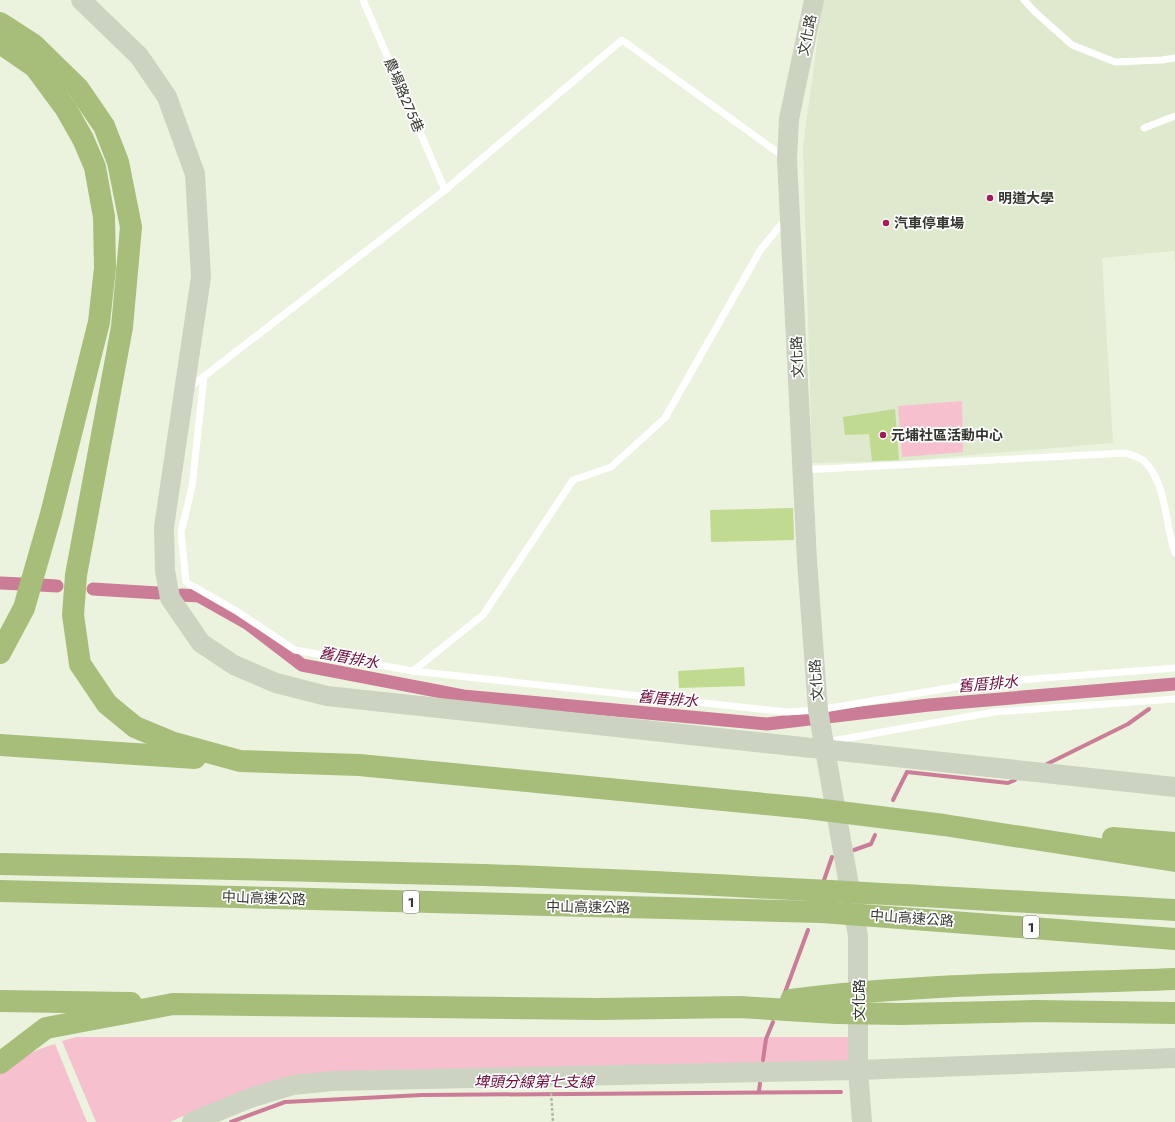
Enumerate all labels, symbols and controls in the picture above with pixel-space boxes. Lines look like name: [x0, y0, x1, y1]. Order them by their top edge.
street label: 文化路: [793, 12, 821, 58]
street label: 農場路275巷: [379, 55, 429, 135]
place label: 明道大學: [998, 188, 1054, 208]
marker: 明道大學: [985, 193, 995, 203]
place label: 汽車停車場: [894, 213, 964, 233]
marker: 汽車停車場: [881, 218, 891, 228]
street label: 文化路: [786, 336, 808, 378]
place label: 元埔社區活動中心: [891, 425, 1003, 445]
marker: 元埔社區活動中心: [878, 430, 888, 440]
water label: 舊厝排水: [317, 641, 382, 675]
street label: 文化路: [805, 658, 827, 702]
water label: 舊厝排水: [957, 670, 1020, 698]
water label: 舊厝排水: [637, 685, 700, 713]
street label: 中山高速公路: [222, 887, 306, 909]
road number: 1: [403, 891, 419, 913]
street label: 中山高速公路: [546, 896, 630, 918]
street label: 中山高速公路: [869, 905, 955, 931]
road number: 1: [1023, 916, 1039, 938]
street label: 文化路: [849, 979, 869, 1021]
water label: 埤頭分線第七支線: [474, 1071, 596, 1093]

